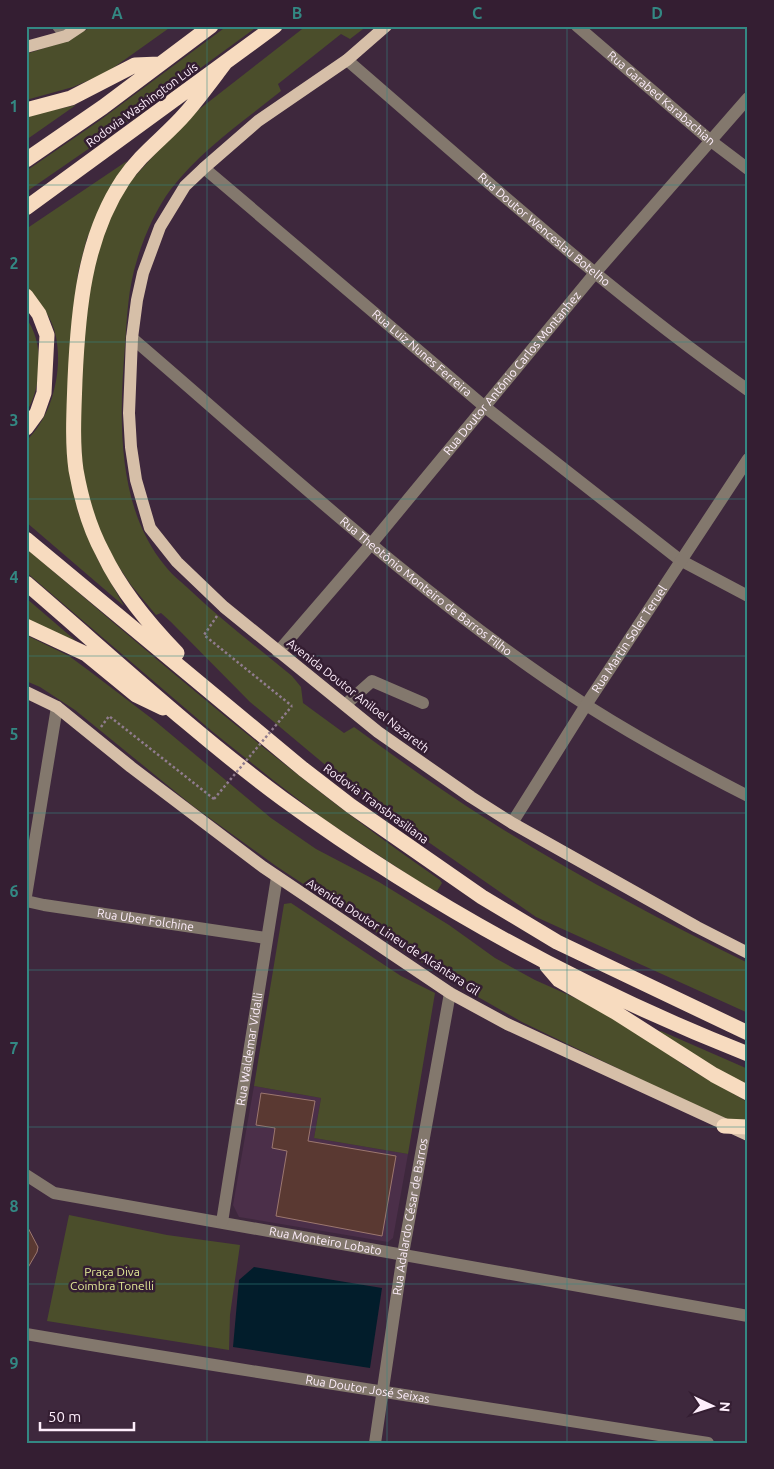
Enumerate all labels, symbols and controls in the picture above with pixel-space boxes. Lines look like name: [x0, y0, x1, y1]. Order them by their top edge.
text: A: [111, 4, 123, 22]
text: B: [292, 4, 302, 22]
text: C: [472, 4, 482, 22]
text: D: [651, 4, 663, 22]
street label: Rua Garabed Karabachian: [605, 48, 718, 148]
street label: Rodovia Washington Luís: [84, 60, 200, 149]
text: 1: [9, 97, 19, 115]
street label: Rua Doutor Wenceslau Botelho: [476, 170, 613, 289]
text: 2: [9, 254, 19, 272]
street label: Rua Doutor Antônio Carlos Montanhez: [441, 288, 583, 457]
street label: Rua Luiz Nunes Ferreira: [370, 307, 475, 399]
text: 3: [9, 411, 19, 429]
street label: Rua Theotônio Monteiro de Barros Filho: [338, 514, 515, 658]
text: 4: [9, 568, 19, 586]
street label: Rua Martin Soler Teruel: [589, 583, 669, 695]
street label: Avenida Doutor Aniloel Nazareth: [285, 636, 432, 755]
text: 5: [9, 725, 19, 743]
street label: Rodovia Transbrasiliana: [321, 761, 431, 846]
street label: Avenida Doutor Lineu de Alcântara Gil: [304, 876, 482, 997]
text: 6: [9, 882, 19, 900]
street label: Rua Uber Folchine: [96, 906, 195, 933]
street label: Rua Waldemar Vidalli: [234, 992, 264, 1107]
text: 7: [9, 1039, 19, 1057]
street label: Rua Adalardo César de Barros: [390, 1137, 430, 1296]
text: 8: [9, 1197, 19, 1215]
street label: Rua Monteiro Lobato: [268, 1224, 383, 1257]
park label: Praça Diva Coimbra Tonelli: [70, 1265, 154, 1292]
text: 9: [9, 1354, 19, 1372]
street label: Rua Doutor José Seixas: [305, 1373, 431, 1405]
north arrow: [686, 1382, 736, 1432]
scale bar: [40, 1399, 134, 1431]
text: N: [717, 1401, 733, 1413]
text: 50 m: [48, 1408, 81, 1425]

